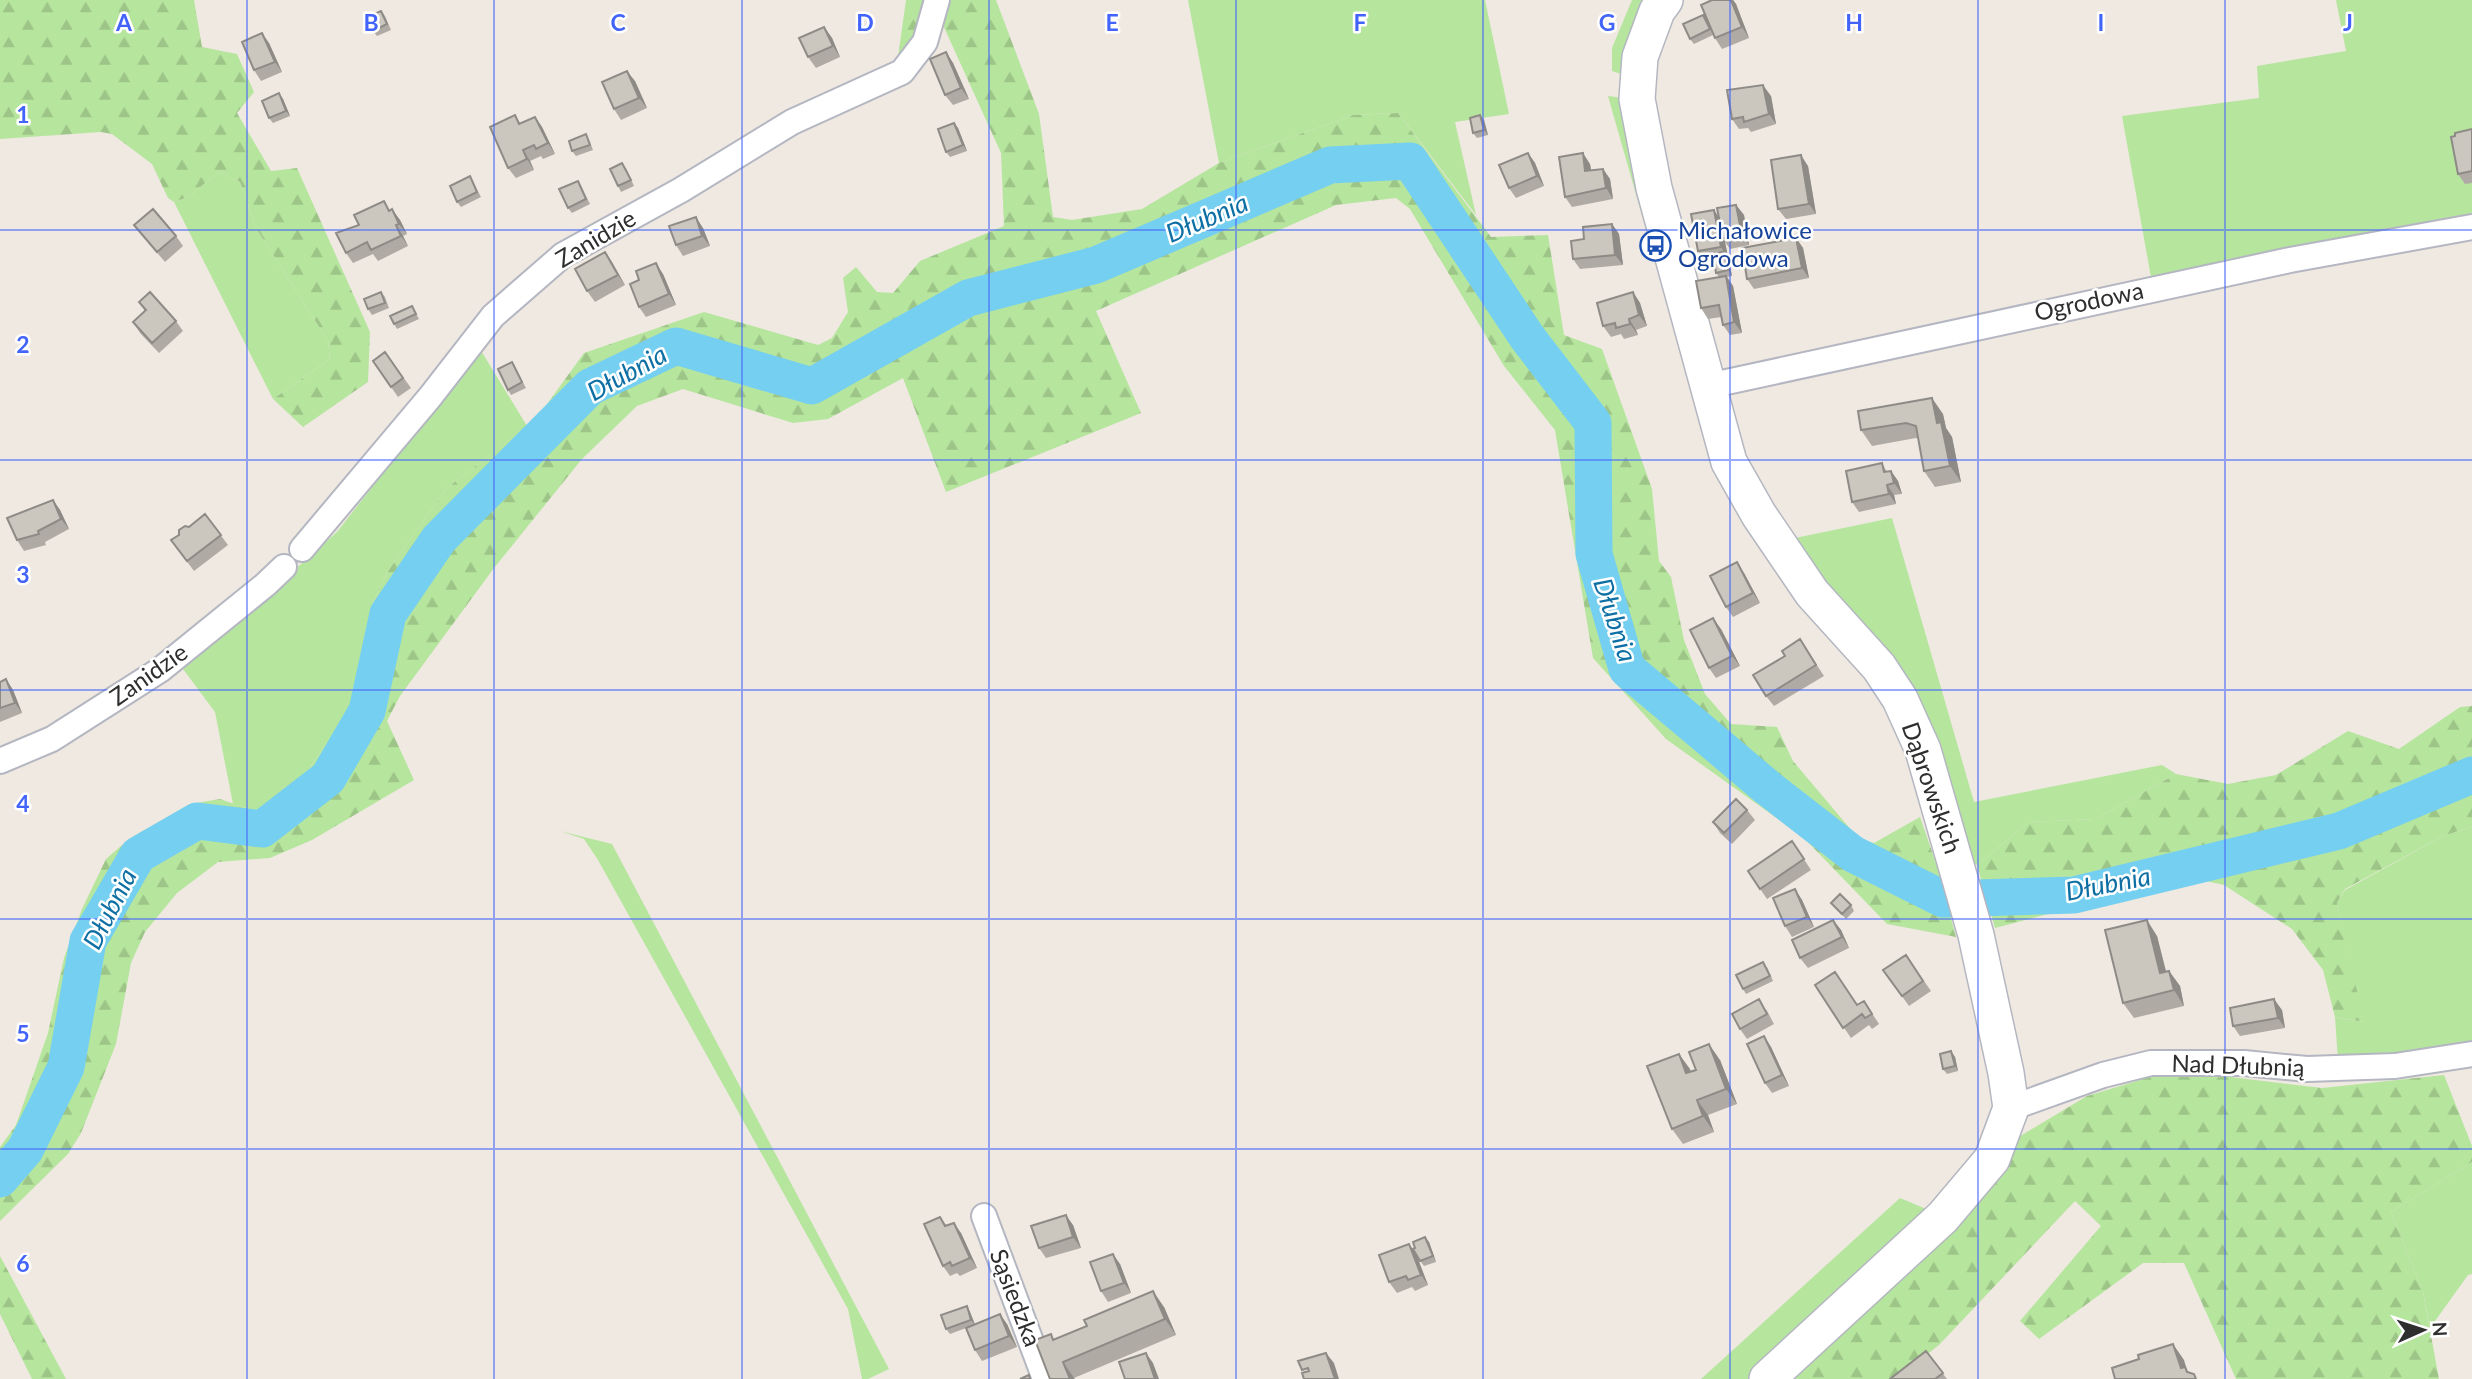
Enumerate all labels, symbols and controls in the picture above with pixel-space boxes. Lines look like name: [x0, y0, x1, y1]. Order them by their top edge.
text: A: [115, 8, 133, 36]
text: B: [363, 8, 379, 36]
text: C: [610, 8, 626, 36]
text: D: [856, 8, 874, 36]
text: E: [1105, 8, 1119, 36]
text: F: [1353, 8, 1367, 36]
text: G: [1599, 8, 1615, 36]
text: H: [1845, 8, 1863, 36]
text: I: [2098, 8, 2104, 36]
text: J: [2343, 8, 2353, 36]
text: 1: [16, 100, 30, 128]
water label: Dłubnia: [1161, 186, 1253, 249]
street label: Zanidzie: [550, 203, 640, 273]
place label: Michałowice Ogrodowa: [1678, 215, 1812, 272]
bus stop icon: Michałowice Ogrodowa: [1638, 228, 1672, 262]
street label: Ogrodowa: [2031, 275, 2146, 326]
text: 2: [16, 330, 30, 358]
water label: Dłubnia: [581, 337, 672, 407]
text: 3: [16, 560, 30, 588]
water label: Dłubnia: [1587, 574, 1644, 666]
street label: Zanidzie: [104, 637, 193, 711]
street label: Dąbrowskich: [1896, 718, 1968, 857]
text: 4: [16, 789, 30, 817]
water label: Dłubnia: [2062, 859, 2153, 907]
water label: Dłubnia: [75, 863, 143, 954]
text: 5: [16, 1019, 30, 1047]
street label: Nad Dłubnią: [2171, 1048, 2305, 1081]
street label: Sąsiedzka: [985, 1245, 1048, 1350]
text: 6: [16, 1249, 30, 1277]
north arrow: [2388, 1295, 2458, 1365]
text: N: [2429, 1321, 2452, 1337]

